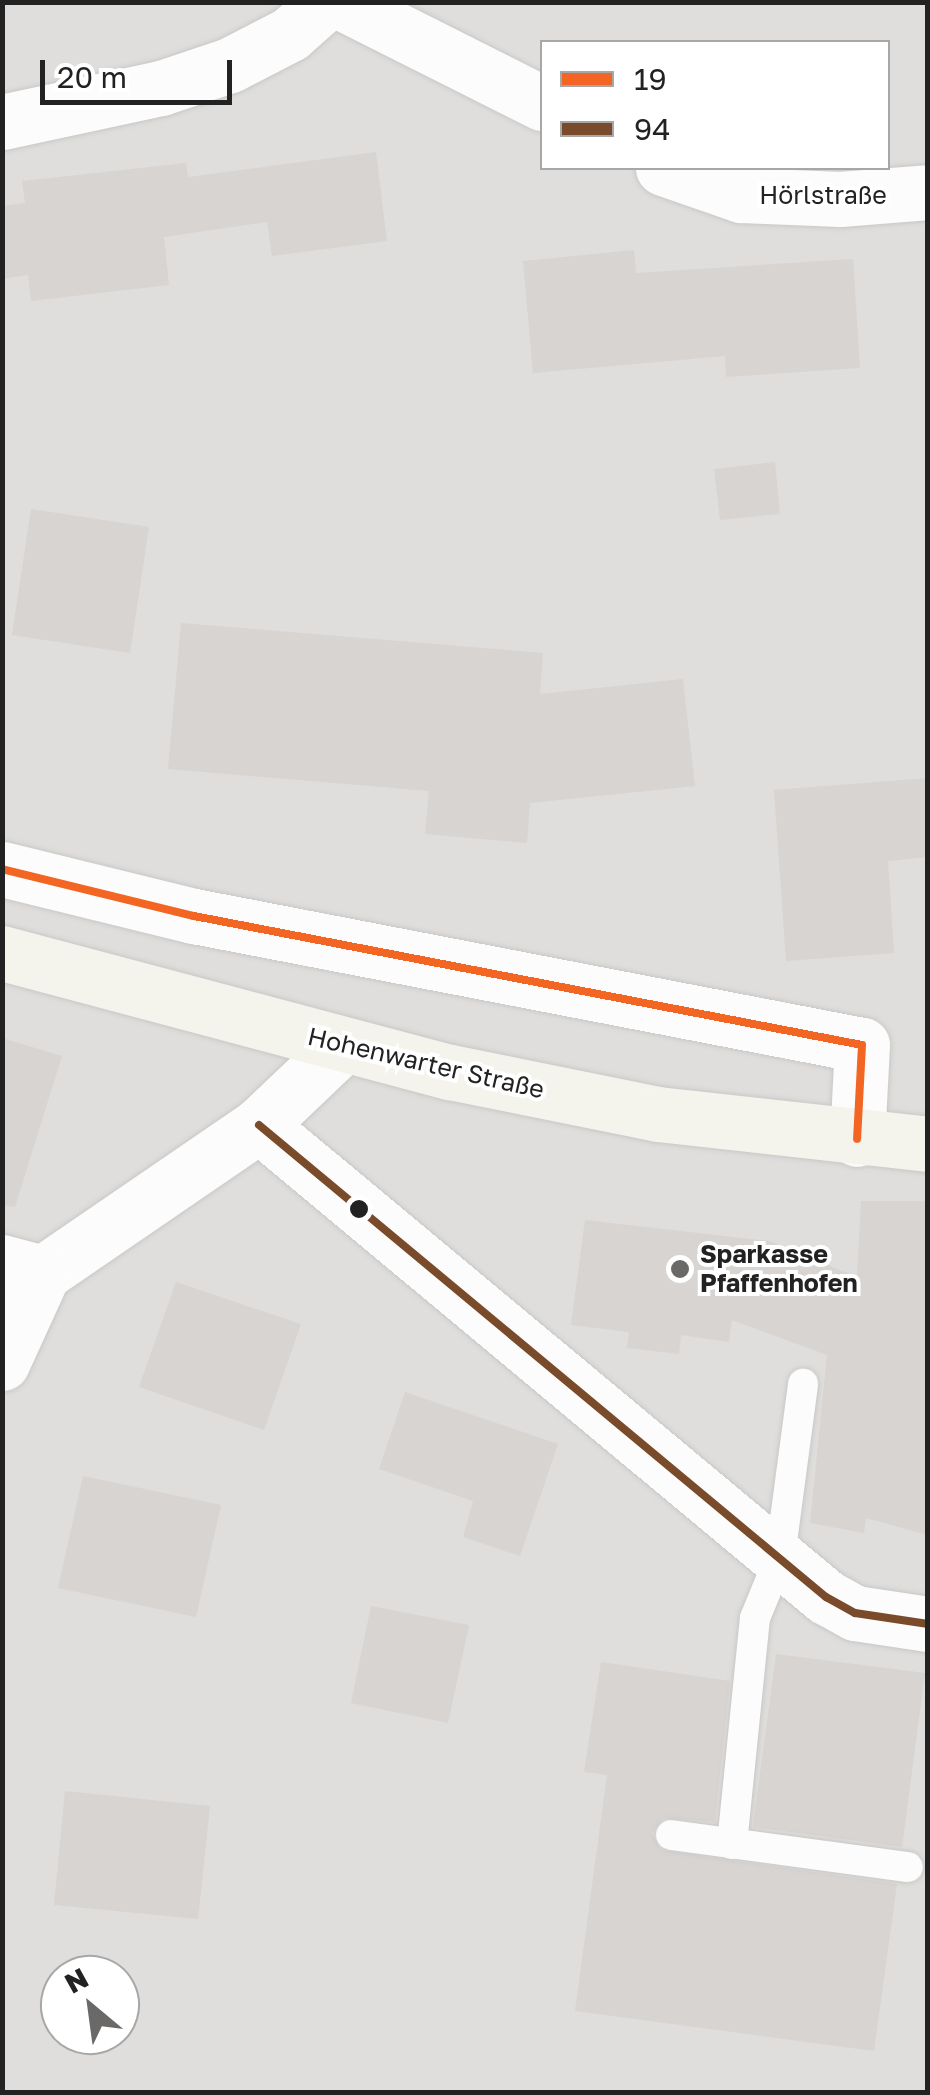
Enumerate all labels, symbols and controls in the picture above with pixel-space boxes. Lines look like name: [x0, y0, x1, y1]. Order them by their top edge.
scale bar: [45, 40, 238, 102]
legend: [540, 40, 890, 170]
text: 20 m: [57, 59, 127, 95]
text: 19: [634, 61, 667, 97]
text: 94: [634, 111, 670, 147]
street label: Hörlstraße: [759, 180, 887, 210]
street label: Hohenwarter Straße: [305, 1021, 547, 1105]
unlabelled marker: [349, 1199, 369, 1219]
place label: Sparkasse Pfaffenhofen: [700, 1240, 857, 1299]
marker: Sparkasse Pfaffenhofen: [669, 1258, 691, 1280]
north arrow: [40, 1955, 140, 2055]
text: N: [59, 1960, 93, 2000]

